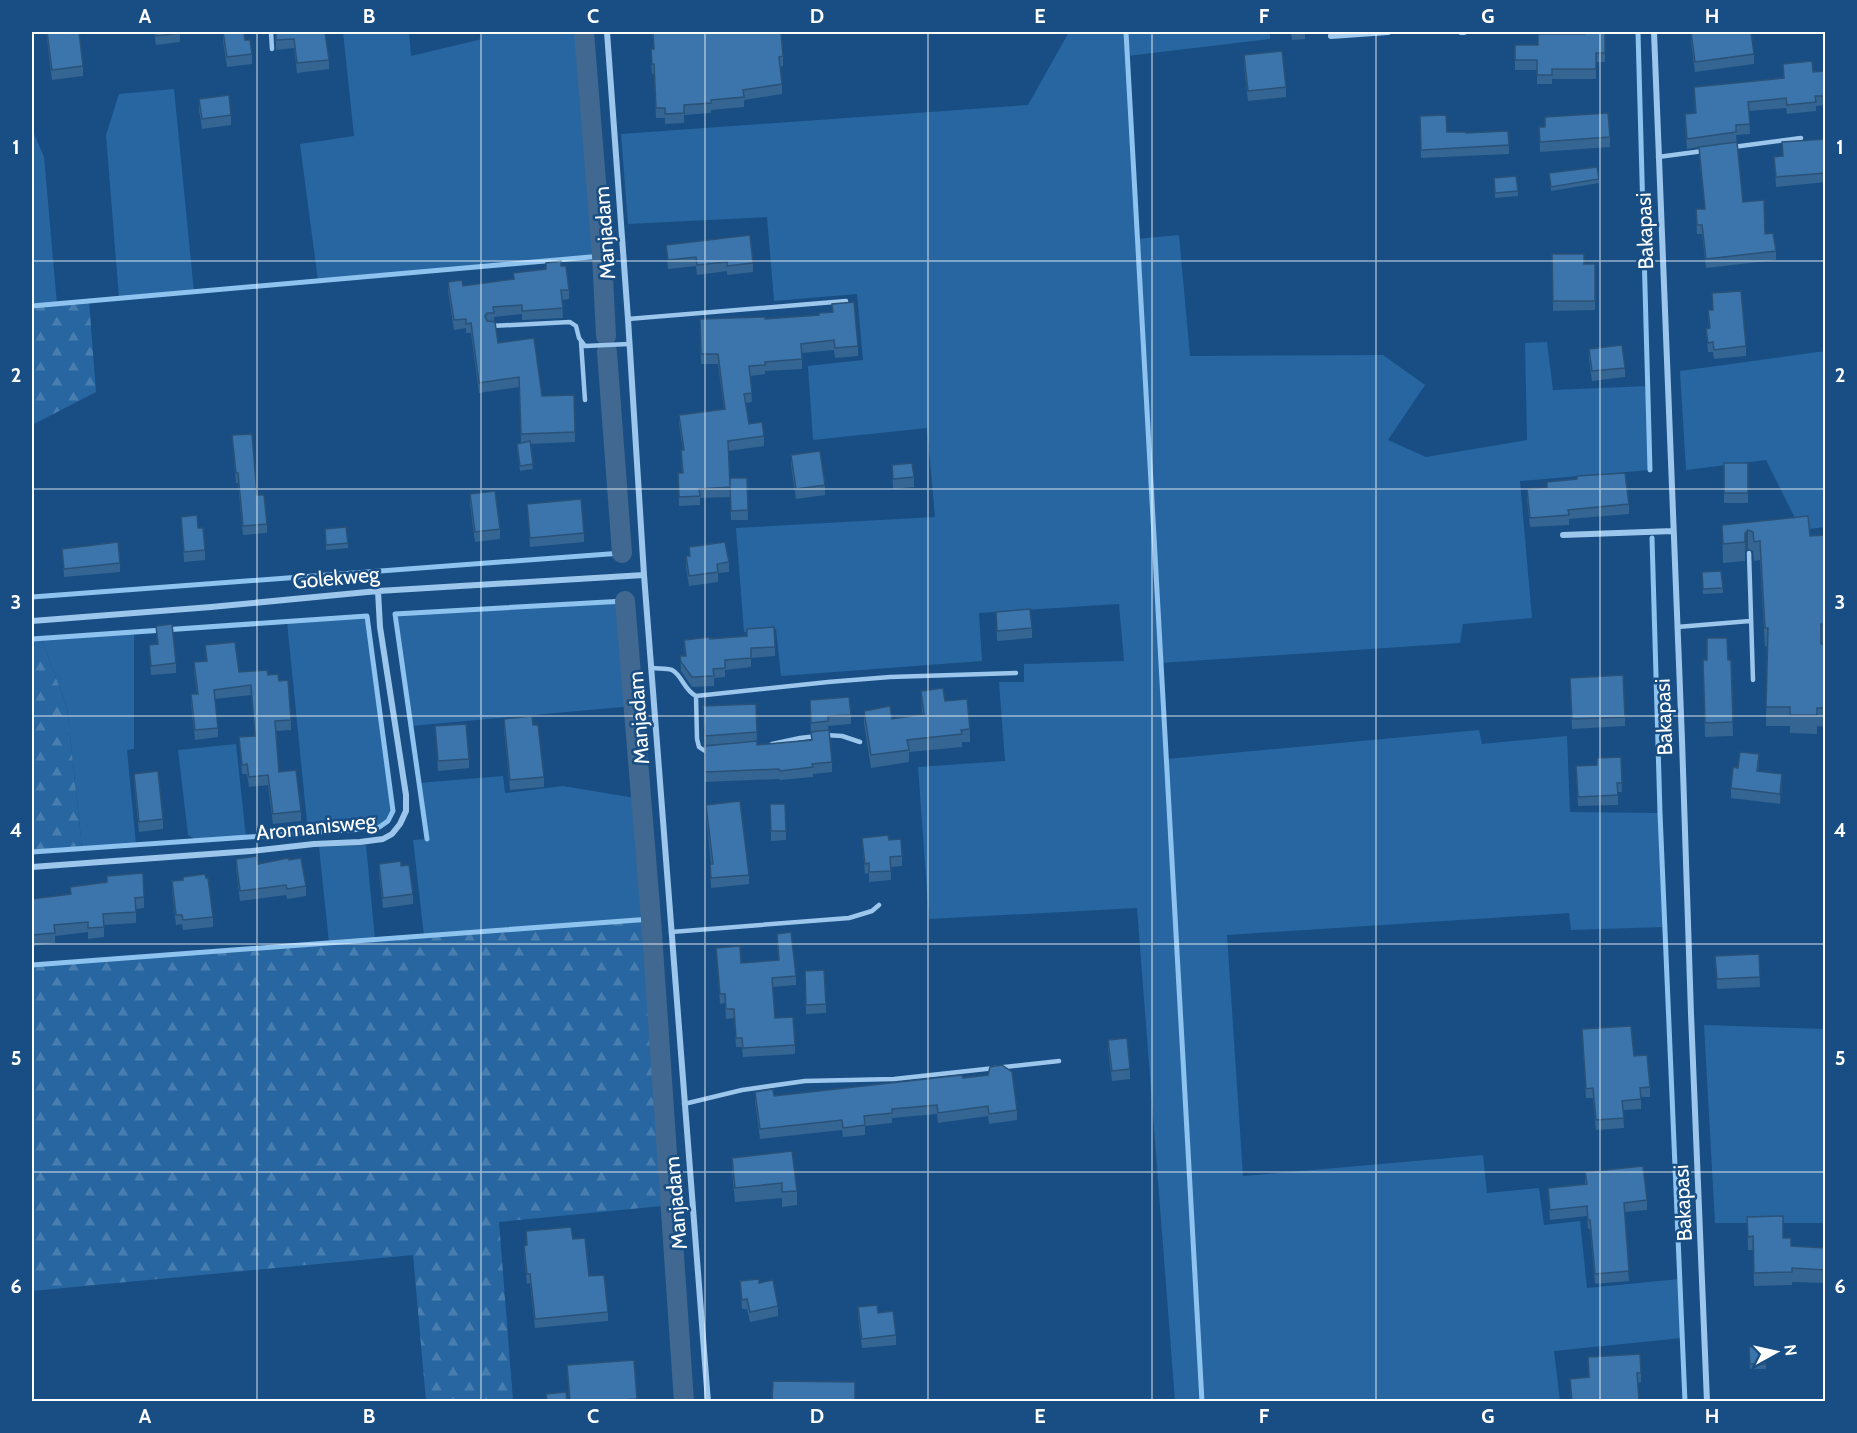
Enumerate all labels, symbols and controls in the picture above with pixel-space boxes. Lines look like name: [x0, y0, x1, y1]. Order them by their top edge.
text: A: [139, 4, 152, 28]
text: B: [363, 4, 375, 28]
text: C: [587, 4, 599, 28]
text: D: [810, 4, 824, 28]
text: E: [1034, 4, 1046, 28]
text: F: [1259, 4, 1270, 28]
text: G: [1481, 4, 1495, 28]
text: H: [1705, 4, 1719, 28]
text: 1: [12, 135, 20, 159]
text: 1: [1836, 135, 1844, 159]
street label: Manjadam: [589, 185, 621, 281]
street label: Bakapasi: [1631, 192, 1658, 270]
text: 2: [11, 363, 21, 387]
text: 2: [1835, 363, 1845, 387]
street label: Golekweg: [292, 561, 381, 594]
text: 3: [11, 590, 21, 614]
text: 3: [1835, 590, 1845, 614]
street label: Manjadam: [623, 670, 655, 766]
street label: Bakapasi: [1650, 678, 1677, 756]
street label: Aromanisweg: [255, 808, 378, 845]
text: 4: [10, 818, 22, 842]
text: 4: [1834, 818, 1846, 842]
text: 5: [11, 1046, 21, 1070]
text: 5: [1835, 1046, 1845, 1070]
street label: Manjadam: [659, 1155, 693, 1251]
street label: Bakapasi: [1668, 1164, 1697, 1242]
text: 6: [10, 1274, 22, 1298]
text: 6: [1834, 1274, 1846, 1298]
north arrow: [1746, 1322, 1806, 1382]
text: N: [1780, 1343, 1801, 1357]
text: A: [139, 1404, 152, 1428]
text: B: [363, 1404, 375, 1428]
text: C: [587, 1404, 599, 1428]
text: D: [810, 1404, 824, 1428]
text: E: [1034, 1404, 1046, 1428]
text: F: [1259, 1404, 1270, 1428]
text: G: [1481, 1404, 1495, 1428]
text: H: [1705, 1404, 1719, 1428]

